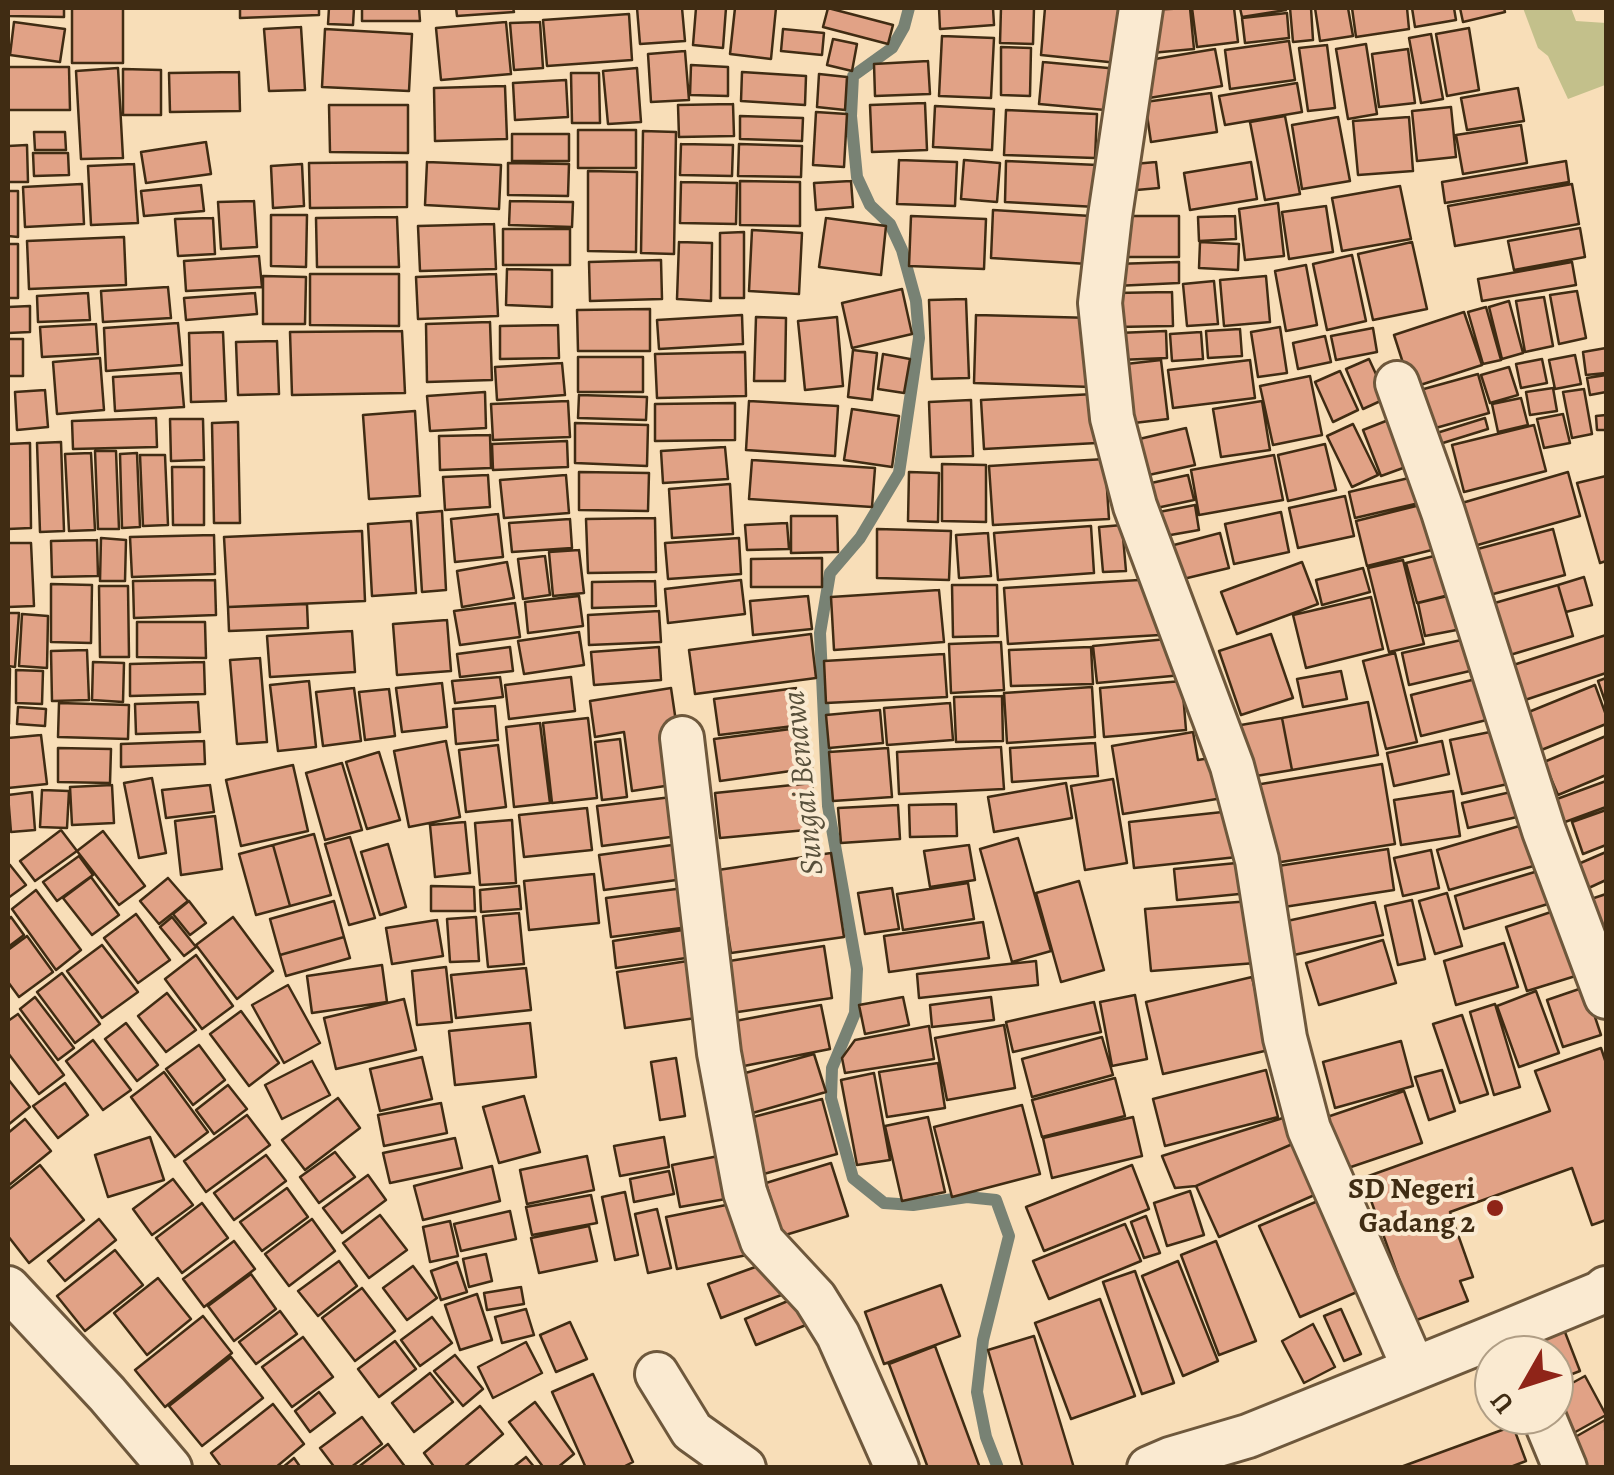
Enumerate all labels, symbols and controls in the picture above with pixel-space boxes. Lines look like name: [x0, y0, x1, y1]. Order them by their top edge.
water label: Sungai Benawa: [776, 689, 834, 877]
place label: SD Negeri Gadang 2: [1348, 1173, 1475, 1244]
marker: SD Negeri Gadang 2: [1484, 1197, 1506, 1219]
north arrow: [1474, 1335, 1574, 1435]
text: U: [1482, 1384, 1523, 1422]

